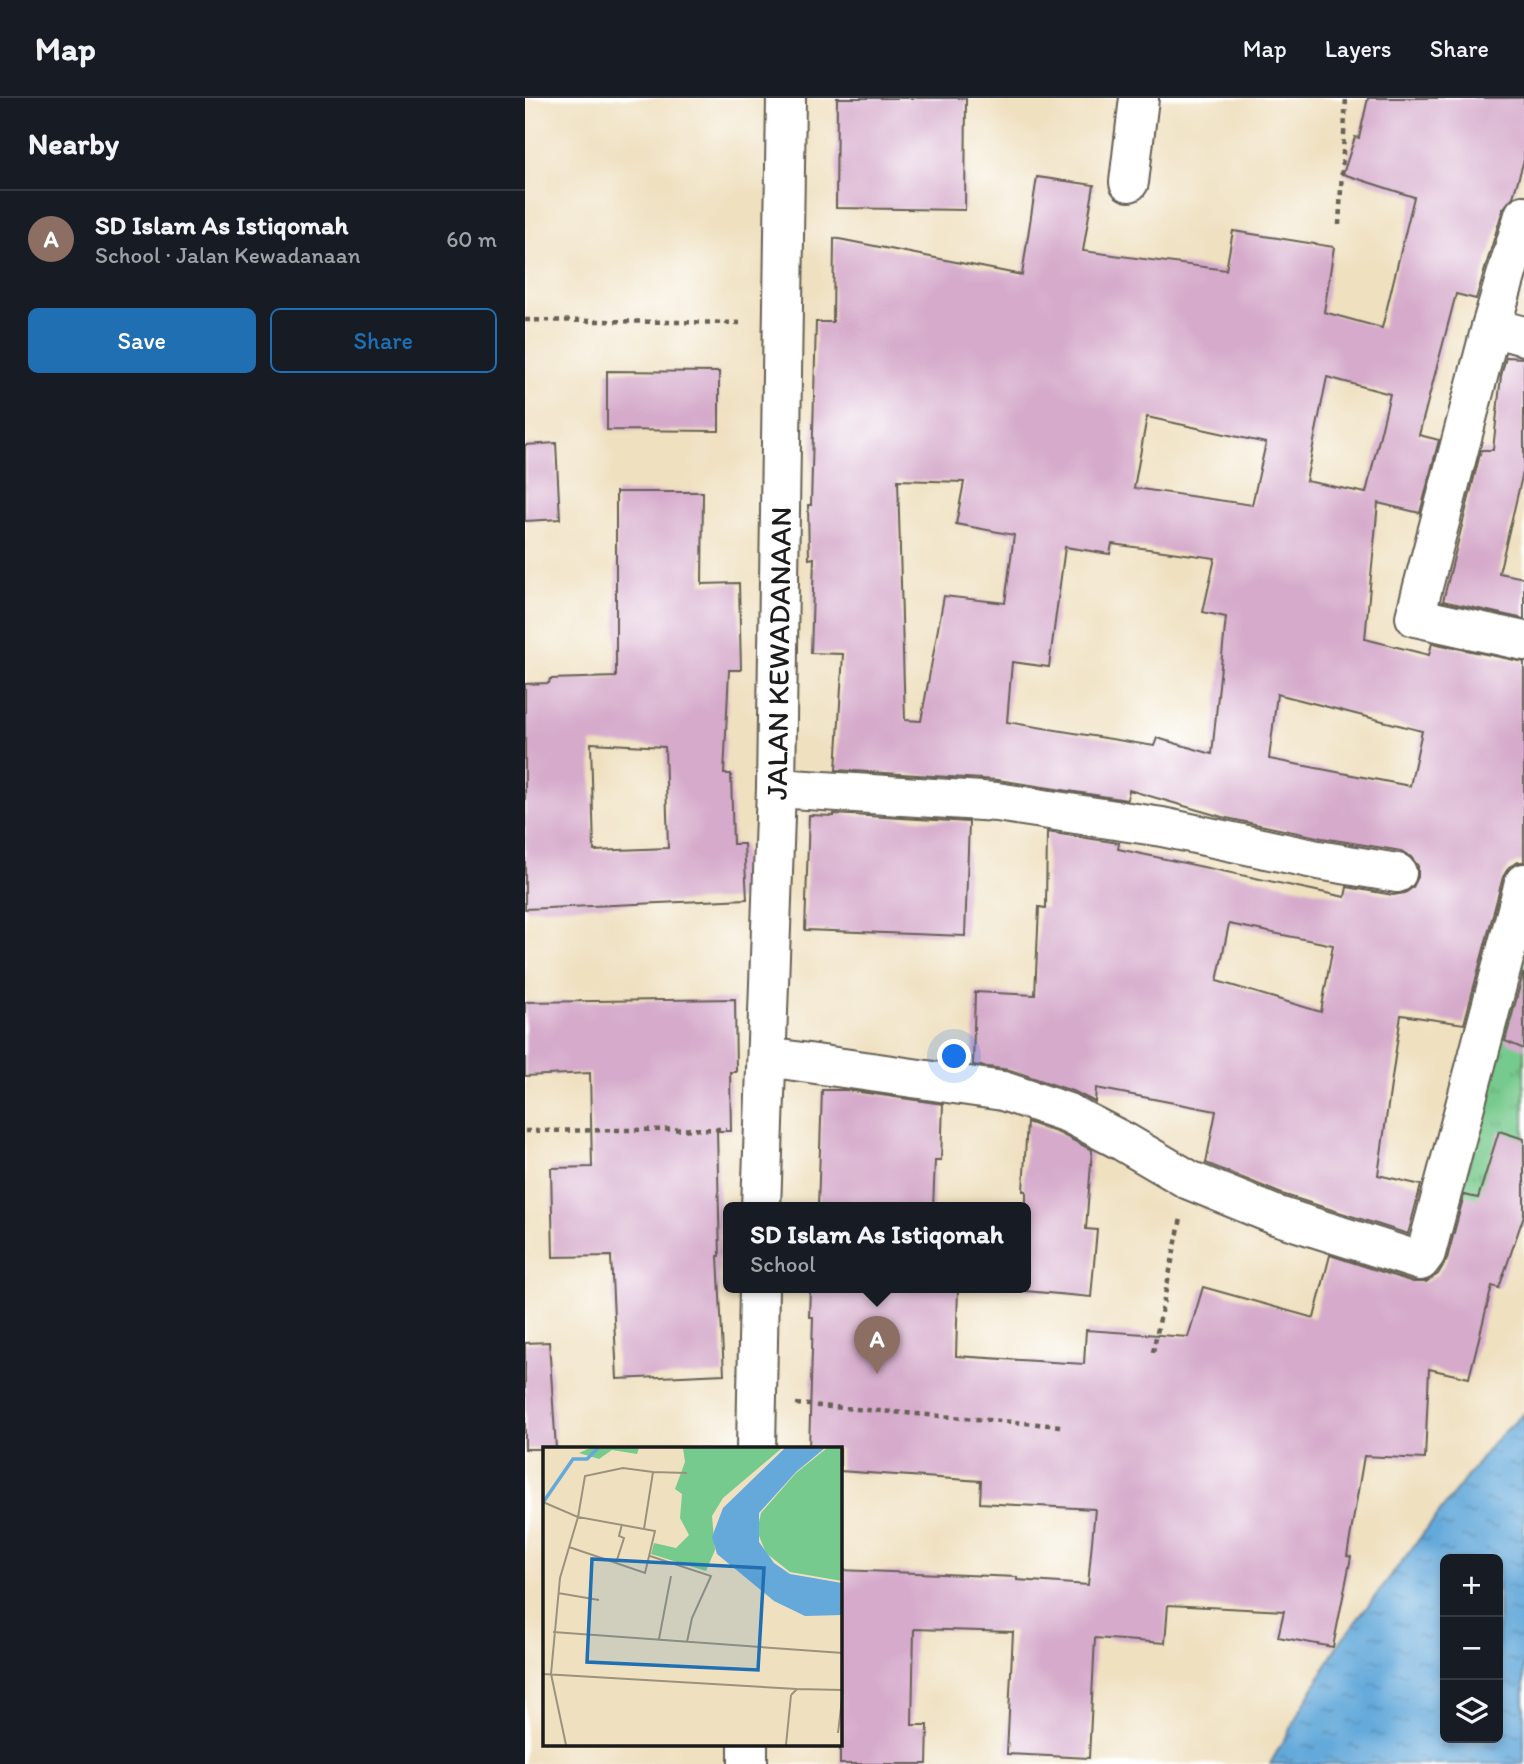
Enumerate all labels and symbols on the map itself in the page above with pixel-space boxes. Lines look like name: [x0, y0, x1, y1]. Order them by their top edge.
street label: JALAN KEWADANAAN: [757, 506, 799, 801]
your location: [937, 1039, 971, 1073]
pin: A: [854, 1316, 900, 1374]
inset map: [543, 1447, 842, 1746]

